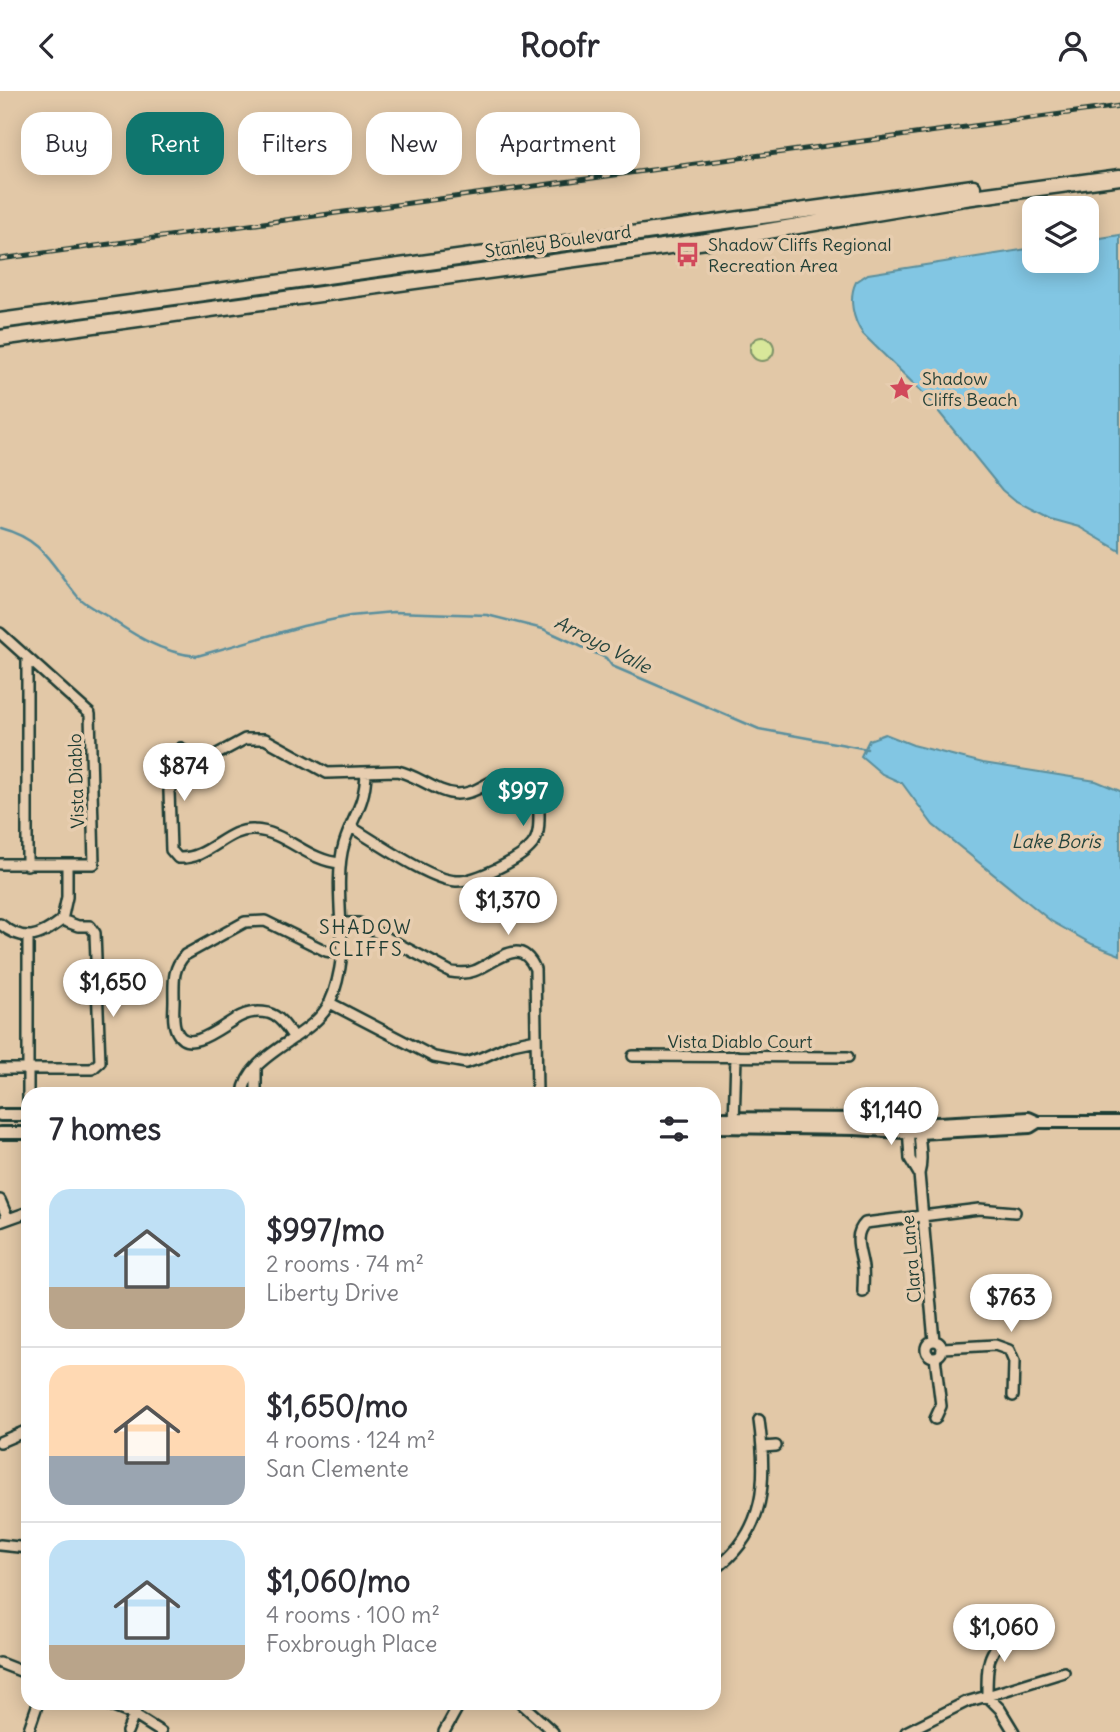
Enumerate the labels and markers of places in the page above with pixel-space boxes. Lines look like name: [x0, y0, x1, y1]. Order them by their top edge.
place label: Shadow Cliffs Regional Recreation Area: [708, 233, 892, 277]
bus stop icon: Shadow Cliffs Regional Recreation Area: [674, 240, 702, 268]
place label: Shadow Cliffs Beach: [922, 367, 1017, 411]
place icon: Shadow Cliffs Beach: [888, 374, 916, 402]
pin: $874: [143, 743, 225, 803]
pin: $997: [482, 769, 564, 828]
pin: $1,370: [451, 877, 565, 937]
pin: $1,650: [56, 960, 170, 1019]
pin: $1,140: [834, 1087, 948, 1147]
pin: $763: [970, 1275, 1052, 1334]
pin: $1,060: [947, 1605, 1061, 1664]

